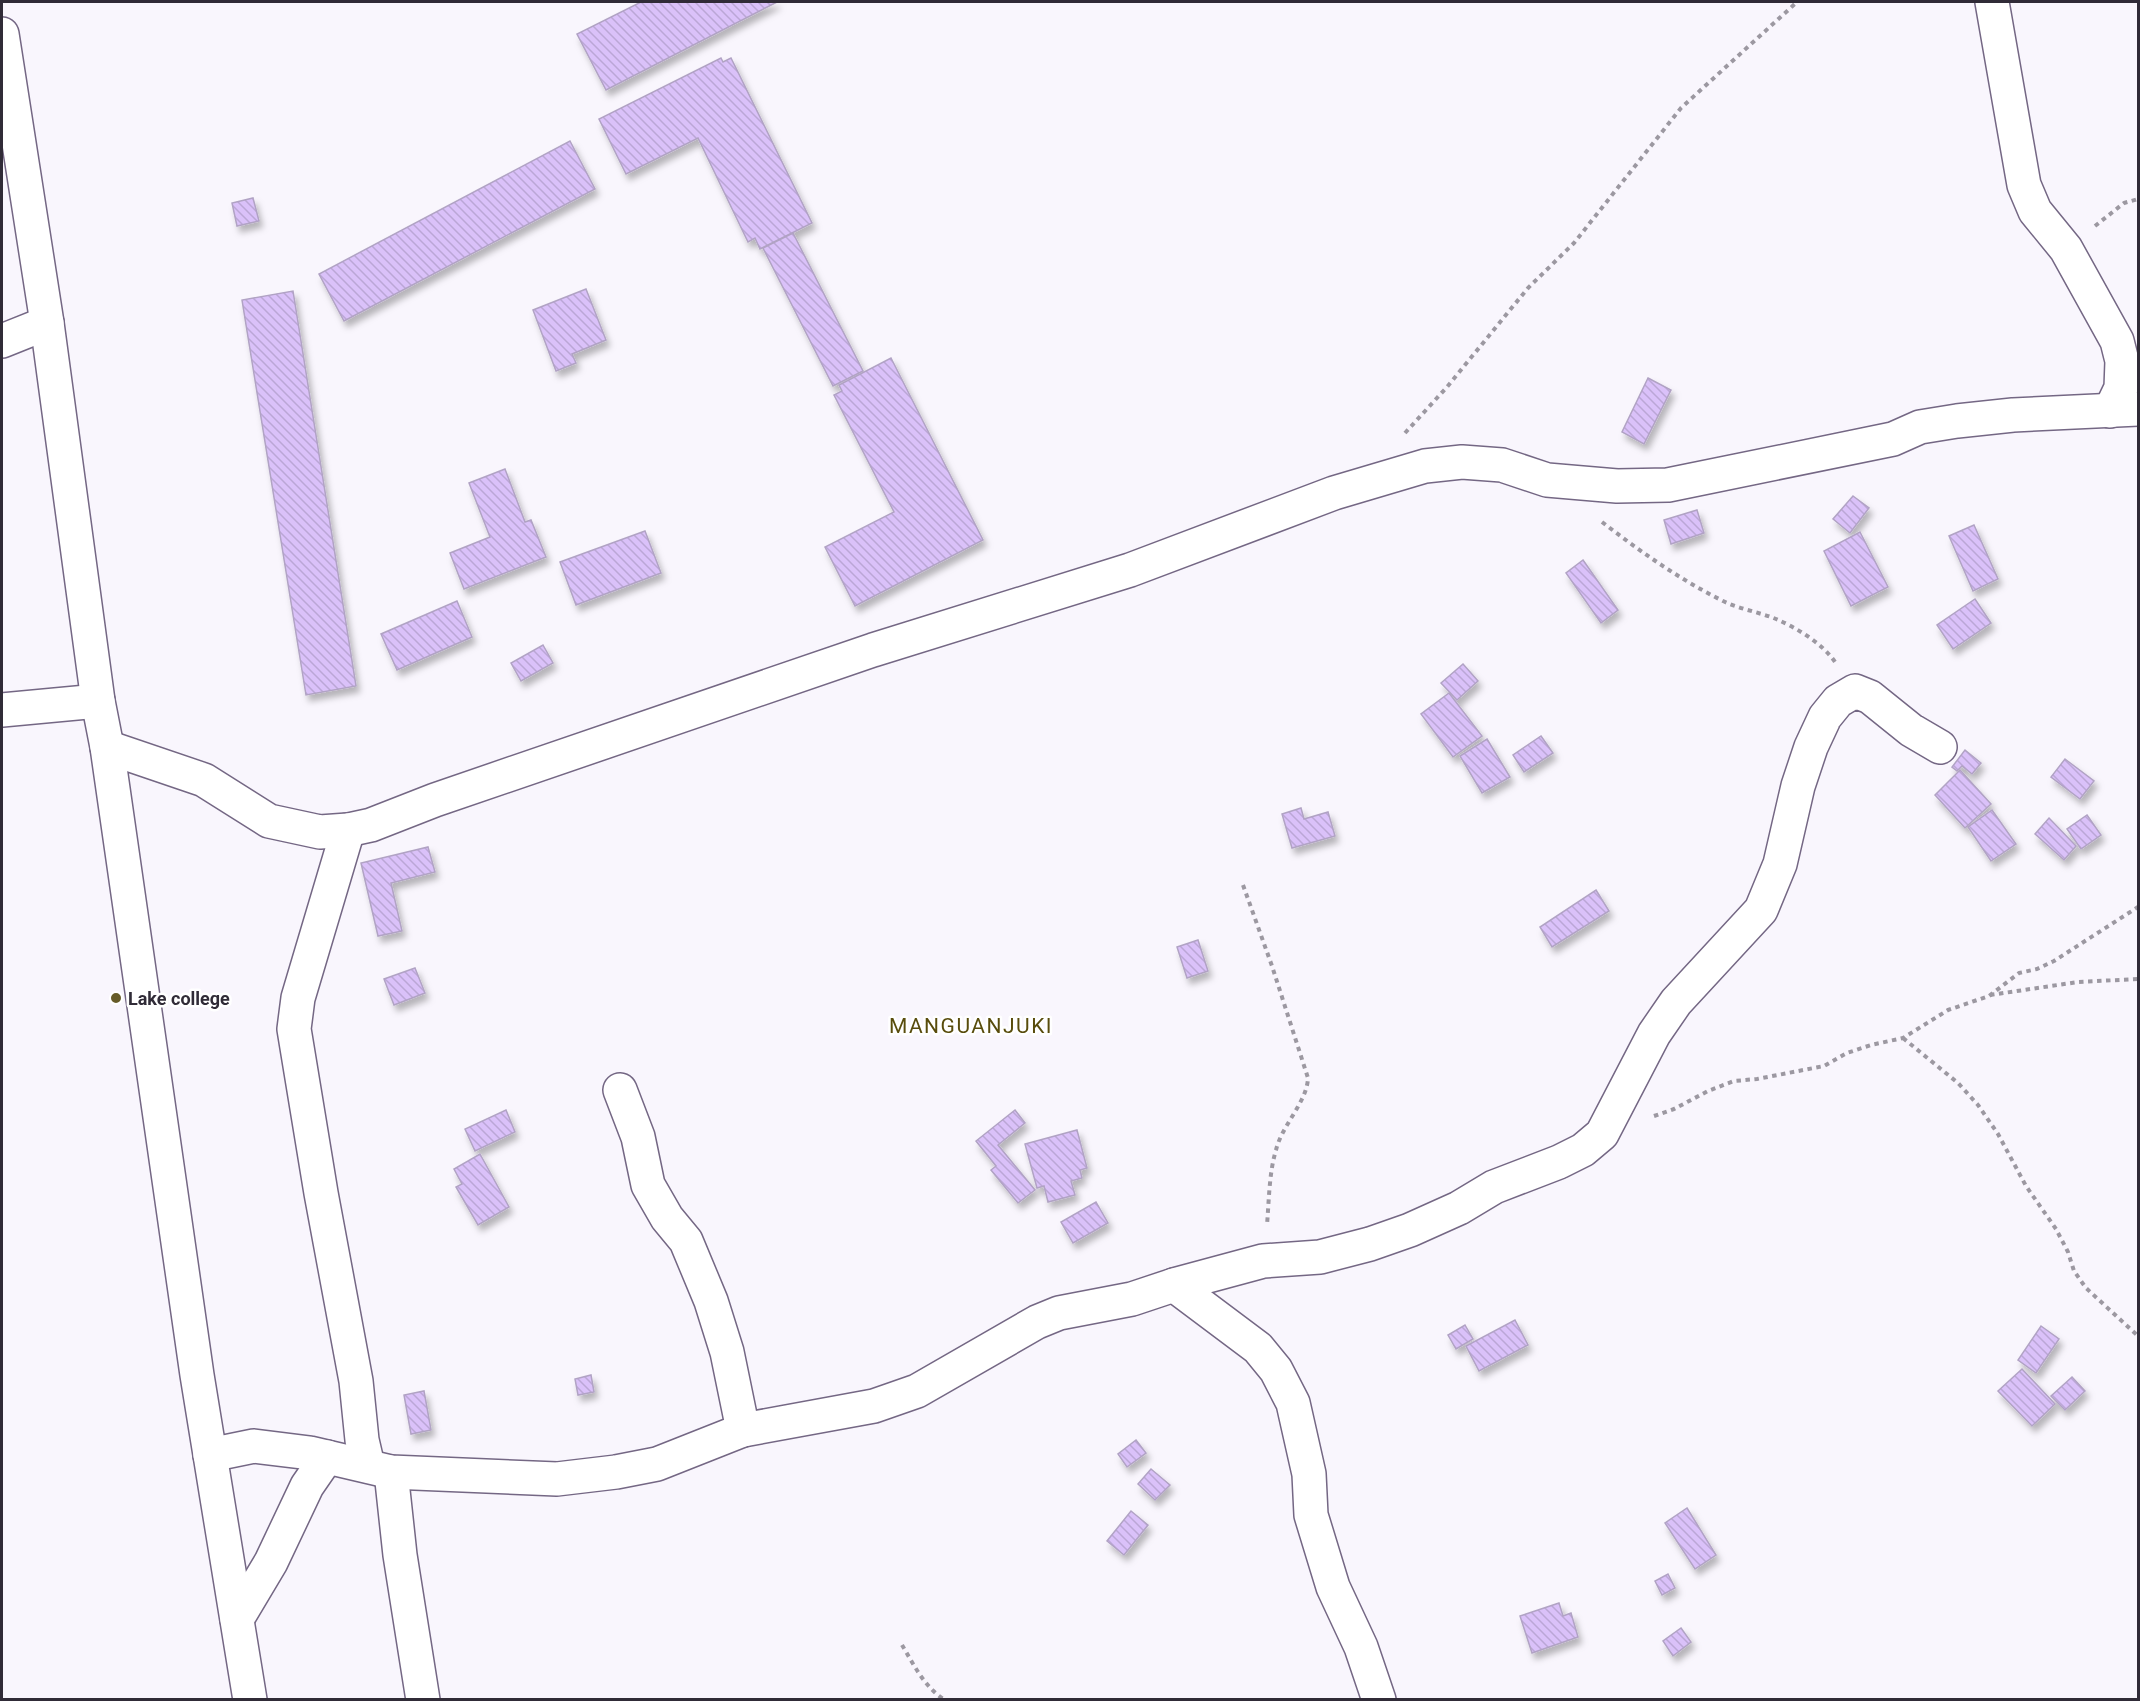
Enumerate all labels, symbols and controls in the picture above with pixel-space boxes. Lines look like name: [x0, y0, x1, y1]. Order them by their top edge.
place label: Lake college: [128, 988, 230, 1009]
marker: Lake college: [109, 991, 123, 1005]
district label: MANGUANJUKI: [889, 1014, 1053, 1038]

